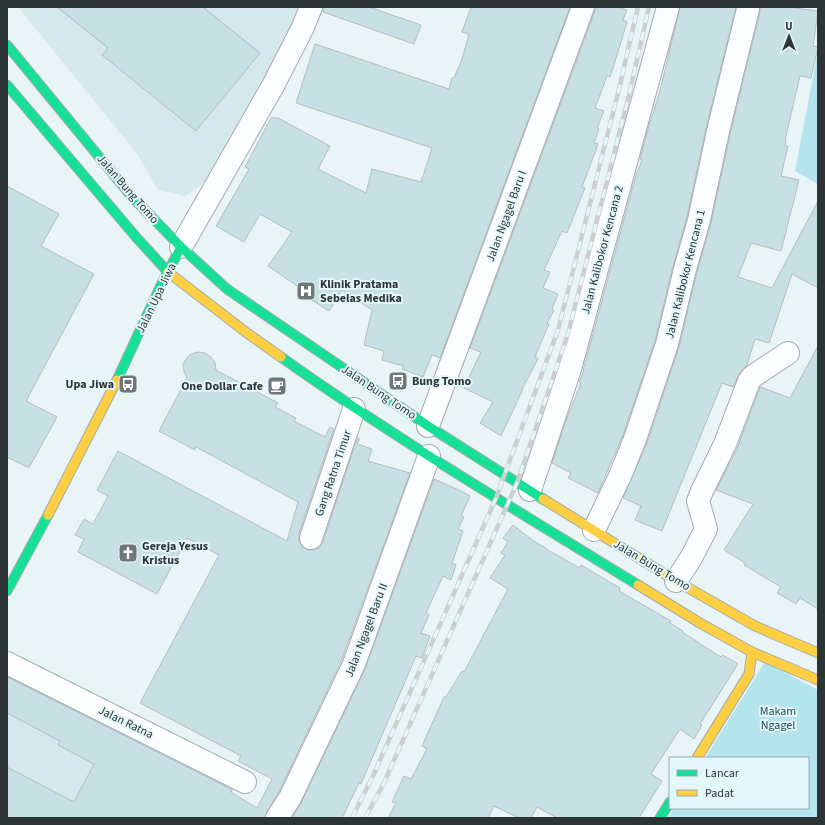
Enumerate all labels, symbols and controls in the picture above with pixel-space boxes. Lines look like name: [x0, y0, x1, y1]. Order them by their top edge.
north arrow: [769, 16, 809, 56]
text: U: [785, 19, 793, 34]
street label: Jalan Bung Tomo: [93, 151, 163, 228]
street label: Jalan Ngagel Baru I: [482, 168, 531, 264]
street label: Jalan Kalibokor Kencana 2: [577, 184, 628, 316]
street label: Jalan Kalibokor Kencana 1: [661, 208, 710, 340]
street label: Jalan Upa Jiwa: [132, 260, 181, 336]
place label: Klinik Pratama Sebelas Medika: [320, 276, 402, 307]
hospital icon: Klinik Pratama Sebelas Medika: [295, 280, 317, 302]
street label: Jalan Bung Tomo: [338, 361, 420, 424]
bus stop icon: Bung Tomo: [387, 370, 409, 392]
bus stop icon: Upa Jiwa: [117, 373, 139, 395]
place label: Bung Tomo: [412, 373, 471, 390]
cafe icon: One Dollar Cafe: [266, 375, 288, 397]
place label: Upa Jiwa: [66, 376, 114, 393]
place label: One Dollar Cafe: [181, 378, 263, 395]
street label: Gang Ratna Timur: [311, 427, 356, 519]
street label: Jalan Bung Tomo: [610, 536, 693, 595]
place label: Gereja Yesus Kristus: [142, 538, 208, 569]
church icon: Gereja Yesus Kristus: [117, 542, 139, 564]
street label: Jalan Ngagel Baru II: [341, 581, 392, 680]
street label: Jalan Ratna: [95, 702, 156, 743]
park label: Makam Ngagel: [760, 703, 796, 734]
legend: [669, 757, 809, 809]
text: Lancar: [705, 765, 740, 782]
text: Padat: [705, 785, 734, 802]

